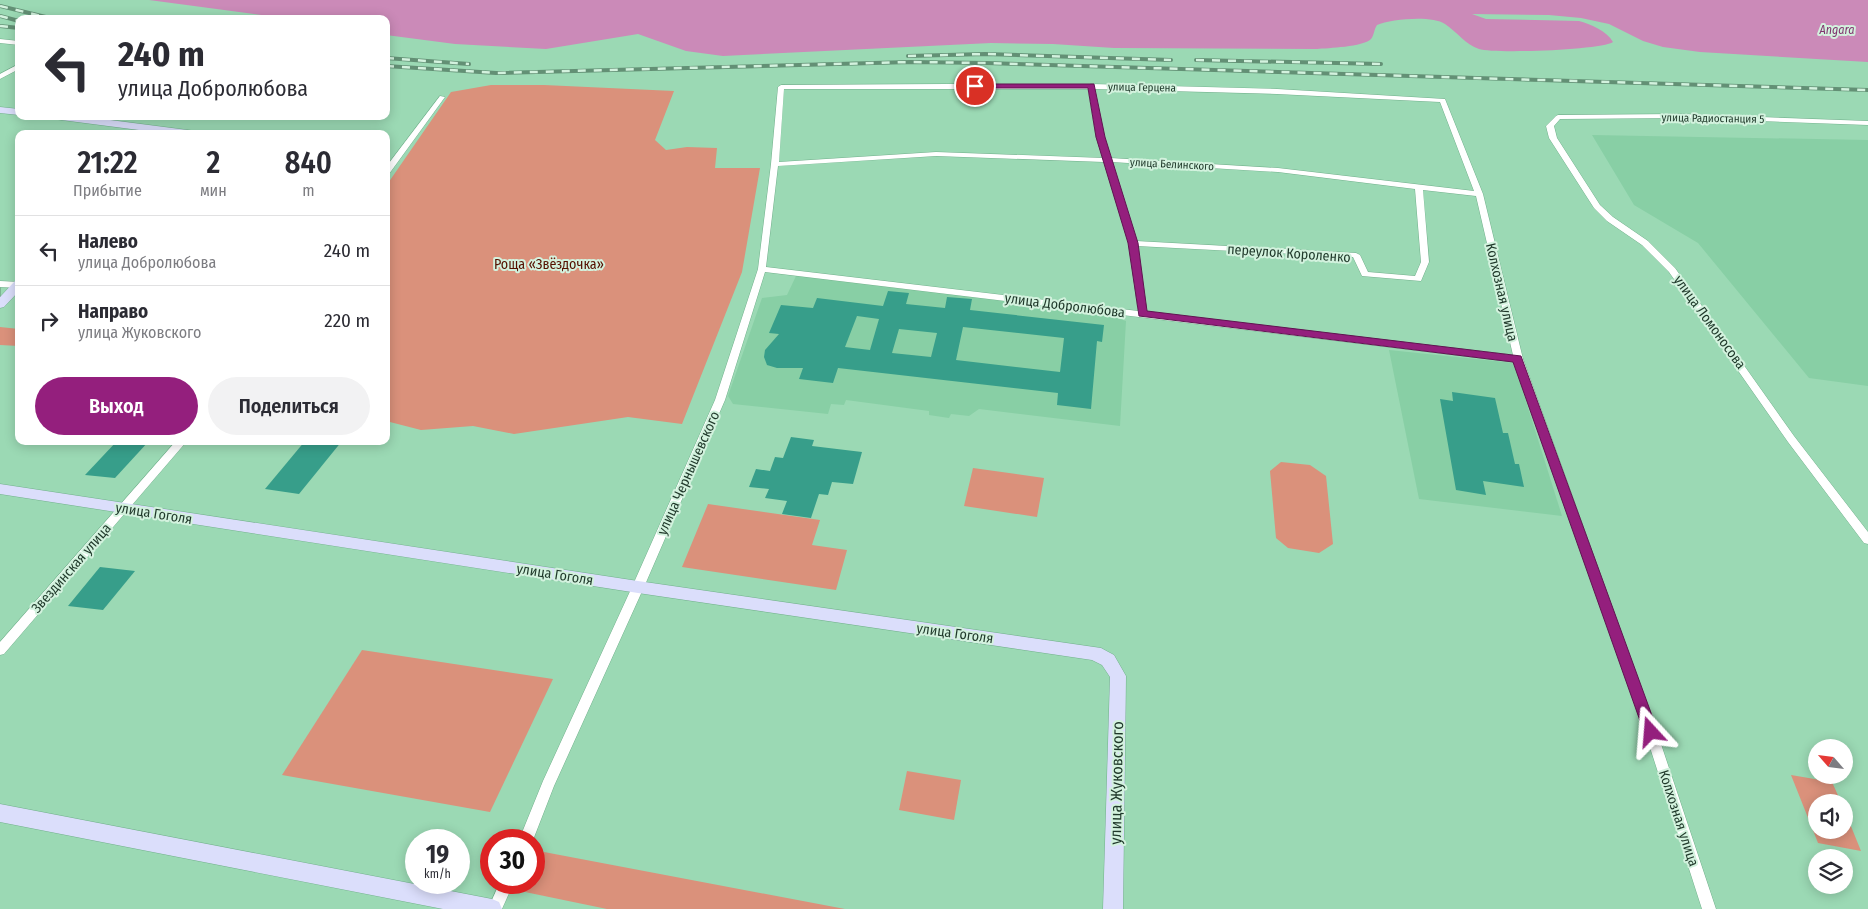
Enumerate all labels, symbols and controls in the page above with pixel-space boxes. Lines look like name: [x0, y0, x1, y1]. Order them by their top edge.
water label: Angara: [1818, 23, 1855, 37]
text: 240 m: [118, 33, 205, 75]
icon: left: [35, 35, 100, 100]
pin: [954, 65, 996, 107]
icon: arrive: [961, 72, 989, 100]
text: улица Добролюбова: [118, 75, 308, 102]
street label: улица Герцена: [1108, 80, 1176, 95]
street label: улица Радиостанция 5: [1661, 111, 1765, 126]
text: 21:22: [77, 145, 137, 181]
text: 2: [206, 145, 220, 181]
text: 840: [285, 145, 332, 181]
street label: улица Белинского: [1130, 156, 1214, 173]
text: Прибытие: [73, 181, 142, 200]
text: мин: [200, 181, 227, 200]
text: m: [302, 181, 315, 200]
text: Налево: [78, 230, 138, 253]
icon: left: [35, 237, 63, 265]
text: 240 m: [324, 239, 370, 262]
street label: переулок Короленко: [1227, 241, 1351, 266]
street label: Колхозная улица: [1482, 241, 1521, 343]
text: улица Добролюбова: [78, 253, 216, 272]
park label: Роща «Звёздочка»: [494, 256, 604, 273]
street label: улица Ломоносова: [1670, 272, 1749, 373]
street label: улица Добролюбова: [1004, 290, 1126, 321]
text: Направо: [78, 300, 148, 323]
icon: right: [35, 307, 63, 335]
text: 220 m: [324, 309, 370, 332]
text: улица Жуковского: [78, 323, 201, 342]
button: Выход: [35, 377, 198, 435]
button: Поделиться: [208, 377, 370, 435]
street label: улица Чернышевского: [654, 409, 723, 538]
street label: улица Гоголя: [114, 499, 193, 528]
street label: Звездинская улица: [28, 520, 115, 616]
street label: улица Гоголя: [515, 560, 594, 589]
street label: улица Гоголя: [916, 620, 994, 647]
position arrow: [1624, 705, 1676, 757]
street label: улица Жуковского: [1106, 721, 1127, 845]
north arrow: [1808, 739, 1852, 784]
map controls: [1808, 739, 1853, 894]
street label: Колхозная улица: [1655, 768, 1702, 869]
button: sound: [1808, 794, 1853, 839]
speed limit sign: 30: [480, 829, 545, 894]
text: 19: [426, 840, 449, 870]
button: layers: [1808, 849, 1853, 894]
text: km/h: [424, 867, 451, 881]

